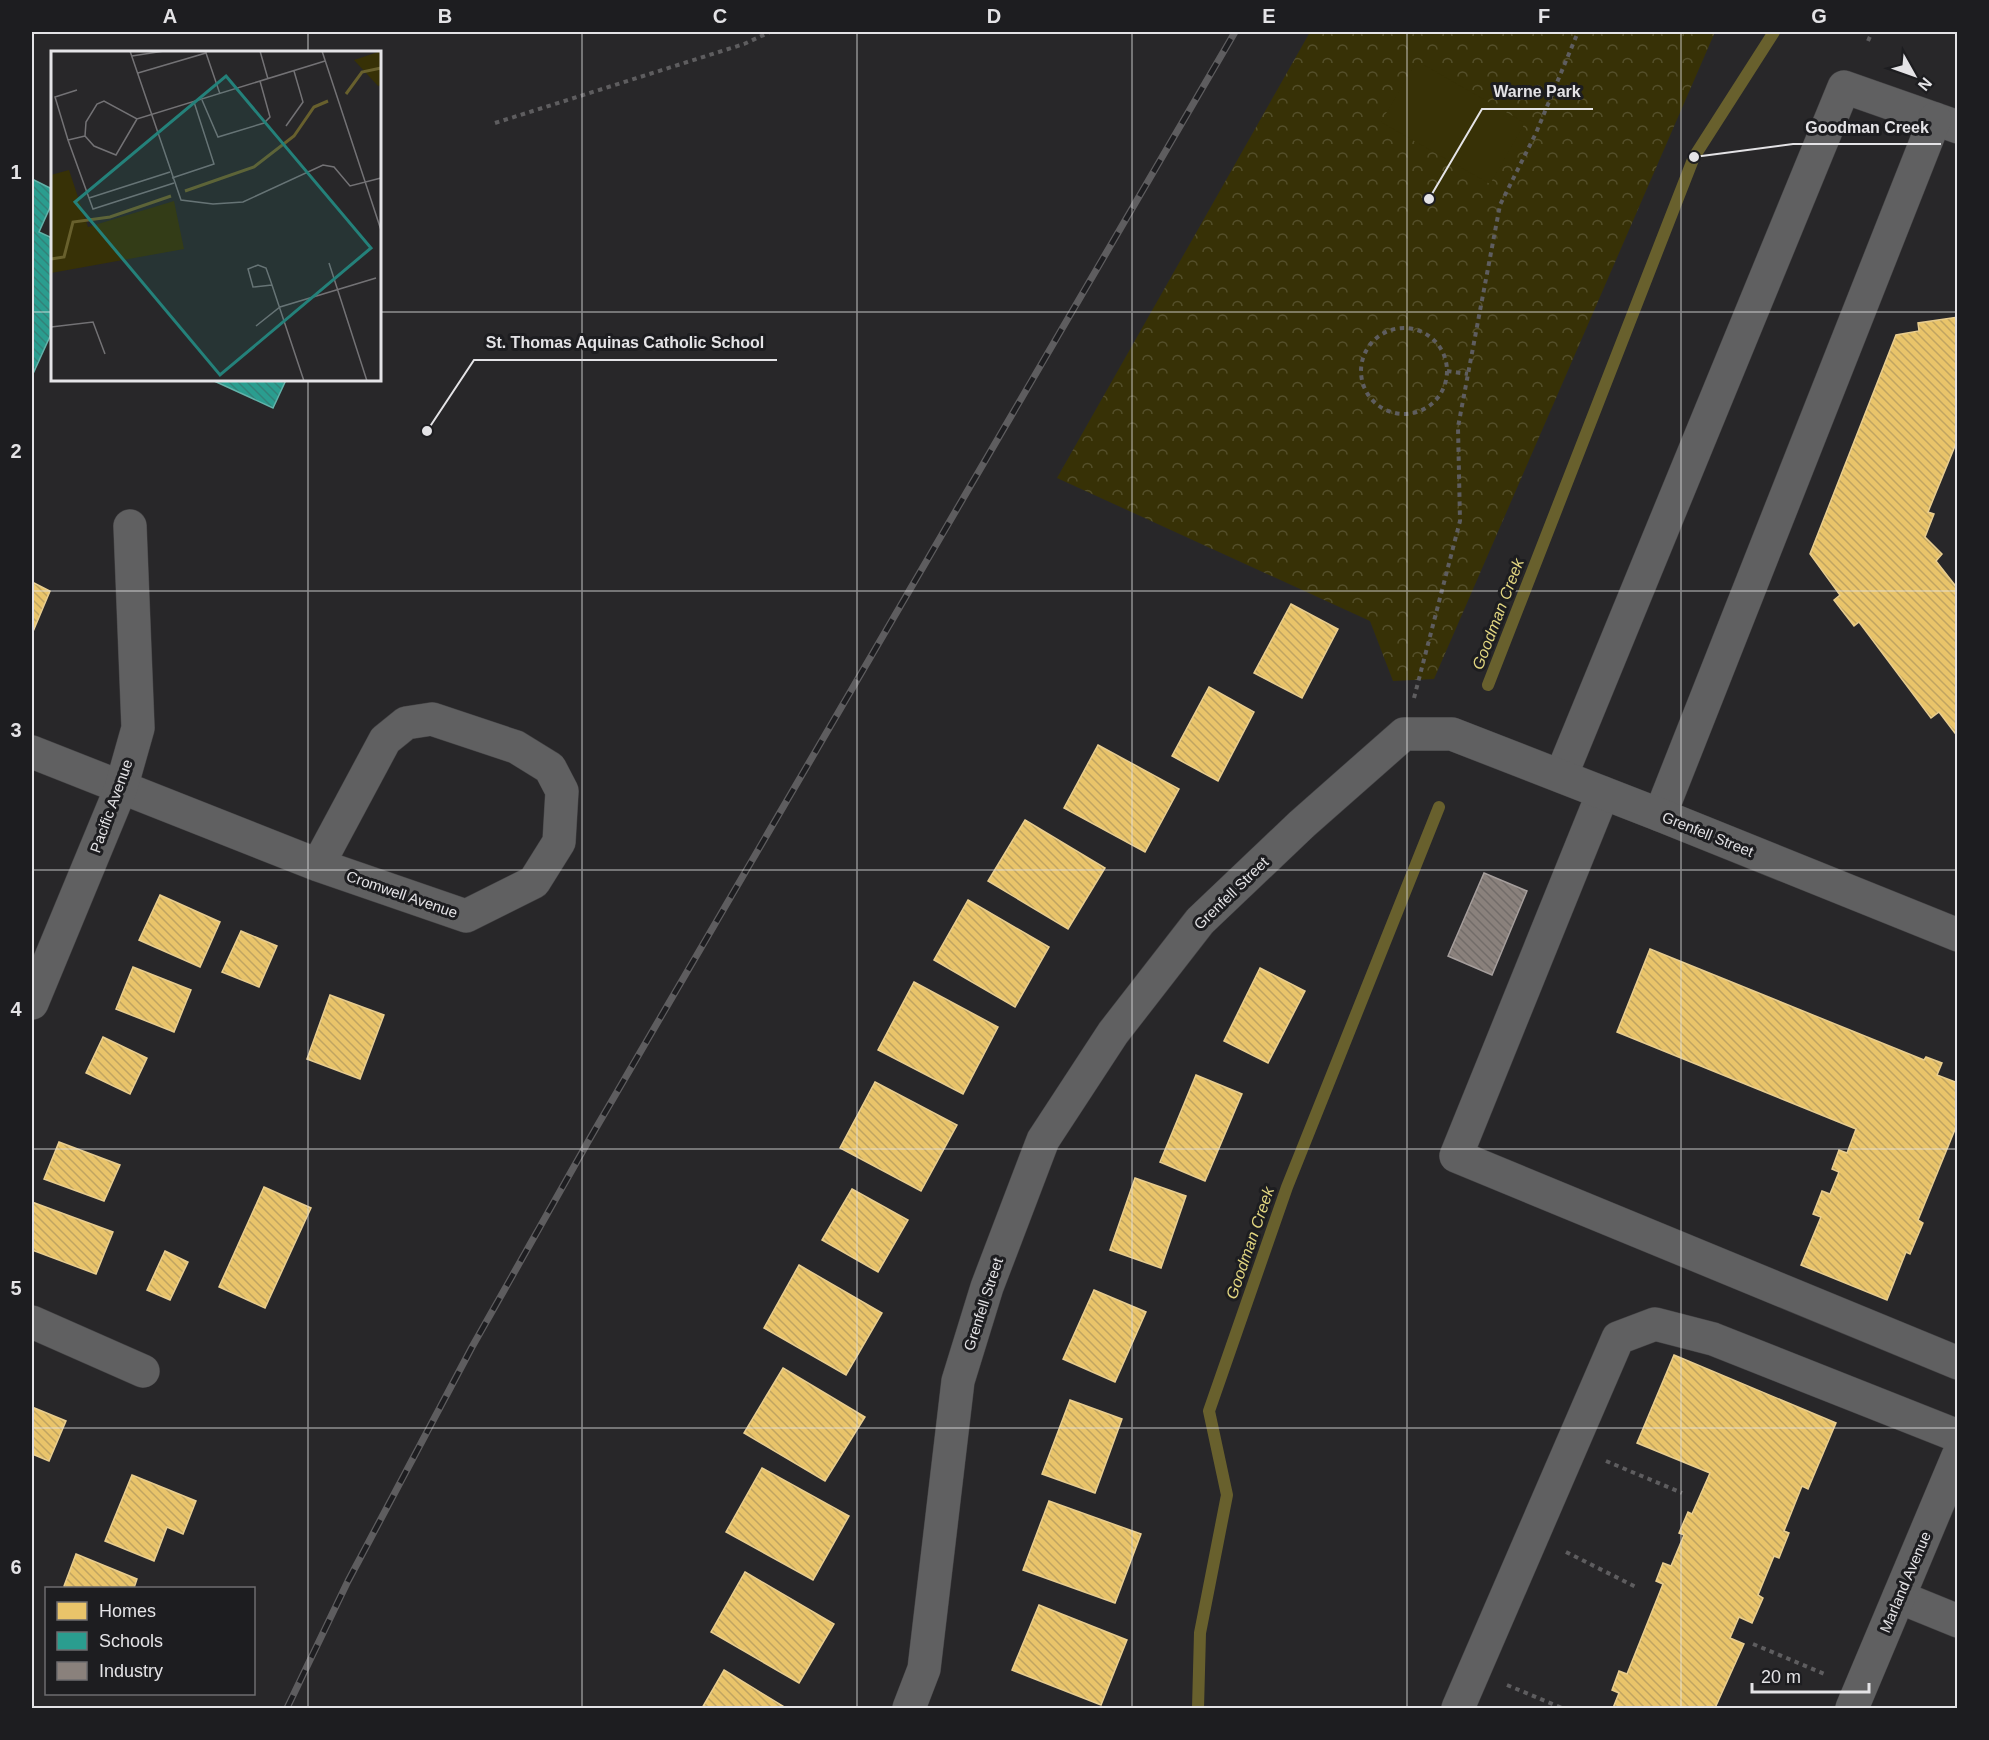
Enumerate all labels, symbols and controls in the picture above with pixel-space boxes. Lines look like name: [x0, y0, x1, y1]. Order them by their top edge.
text: A: [163, 5, 177, 27]
text: B: [438, 5, 452, 27]
text: C: [713, 5, 727, 27]
text: D: [987, 5, 1001, 27]
text: E: [1262, 5, 1276, 27]
text: F: [1538, 5, 1550, 27]
text: G: [1811, 5, 1827, 27]
north arrow: [1884, 45, 1944, 105]
inset map: [51, 51, 381, 381]
text: N: [1915, 74, 1935, 94]
callout: Warne Park: [1482, 75, 1593, 109]
text: Warne Park: [1493, 83, 1581, 100]
callout: Goodman Creek: [1793, 110, 1941, 144]
text: Goodman Creek: [1805, 119, 1929, 136]
text: 1: [10, 161, 22, 183]
callout: St. Thomas Aquinas Catholic School: [474, 326, 777, 360]
text: St. Thomas Aquinas Catholic School: [486, 334, 764, 351]
text: 2: [10, 440, 22, 462]
water label: Goodman Creek: [1469, 555, 1527, 672]
text: 3: [10, 719, 22, 741]
street label: Pacific Avenue: [86, 757, 136, 855]
street label: Grenfell Street: [1660, 808, 1757, 860]
street label: Grenfell Street: [1190, 853, 1272, 933]
street label: Cromwell Avenue: [344, 867, 460, 921]
text: 4: [10, 998, 22, 1020]
water label: Goodman Creek: [1223, 1184, 1277, 1301]
street label: Grenfell Street: [960, 1255, 1006, 1353]
text: 5: [10, 1277, 22, 1299]
street label: Marland Avenue: [1876, 1529, 1934, 1635]
text: 6: [10, 1556, 22, 1578]
legend: [45, 1587, 255, 1695]
text: Homes: [99, 1601, 156, 1621]
text: Schools: [99, 1631, 163, 1651]
scale bar: [1752, 1656, 1869, 1694]
text: Industry: [99, 1661, 163, 1681]
text: 20 m: [1761, 1667, 1801, 1687]

